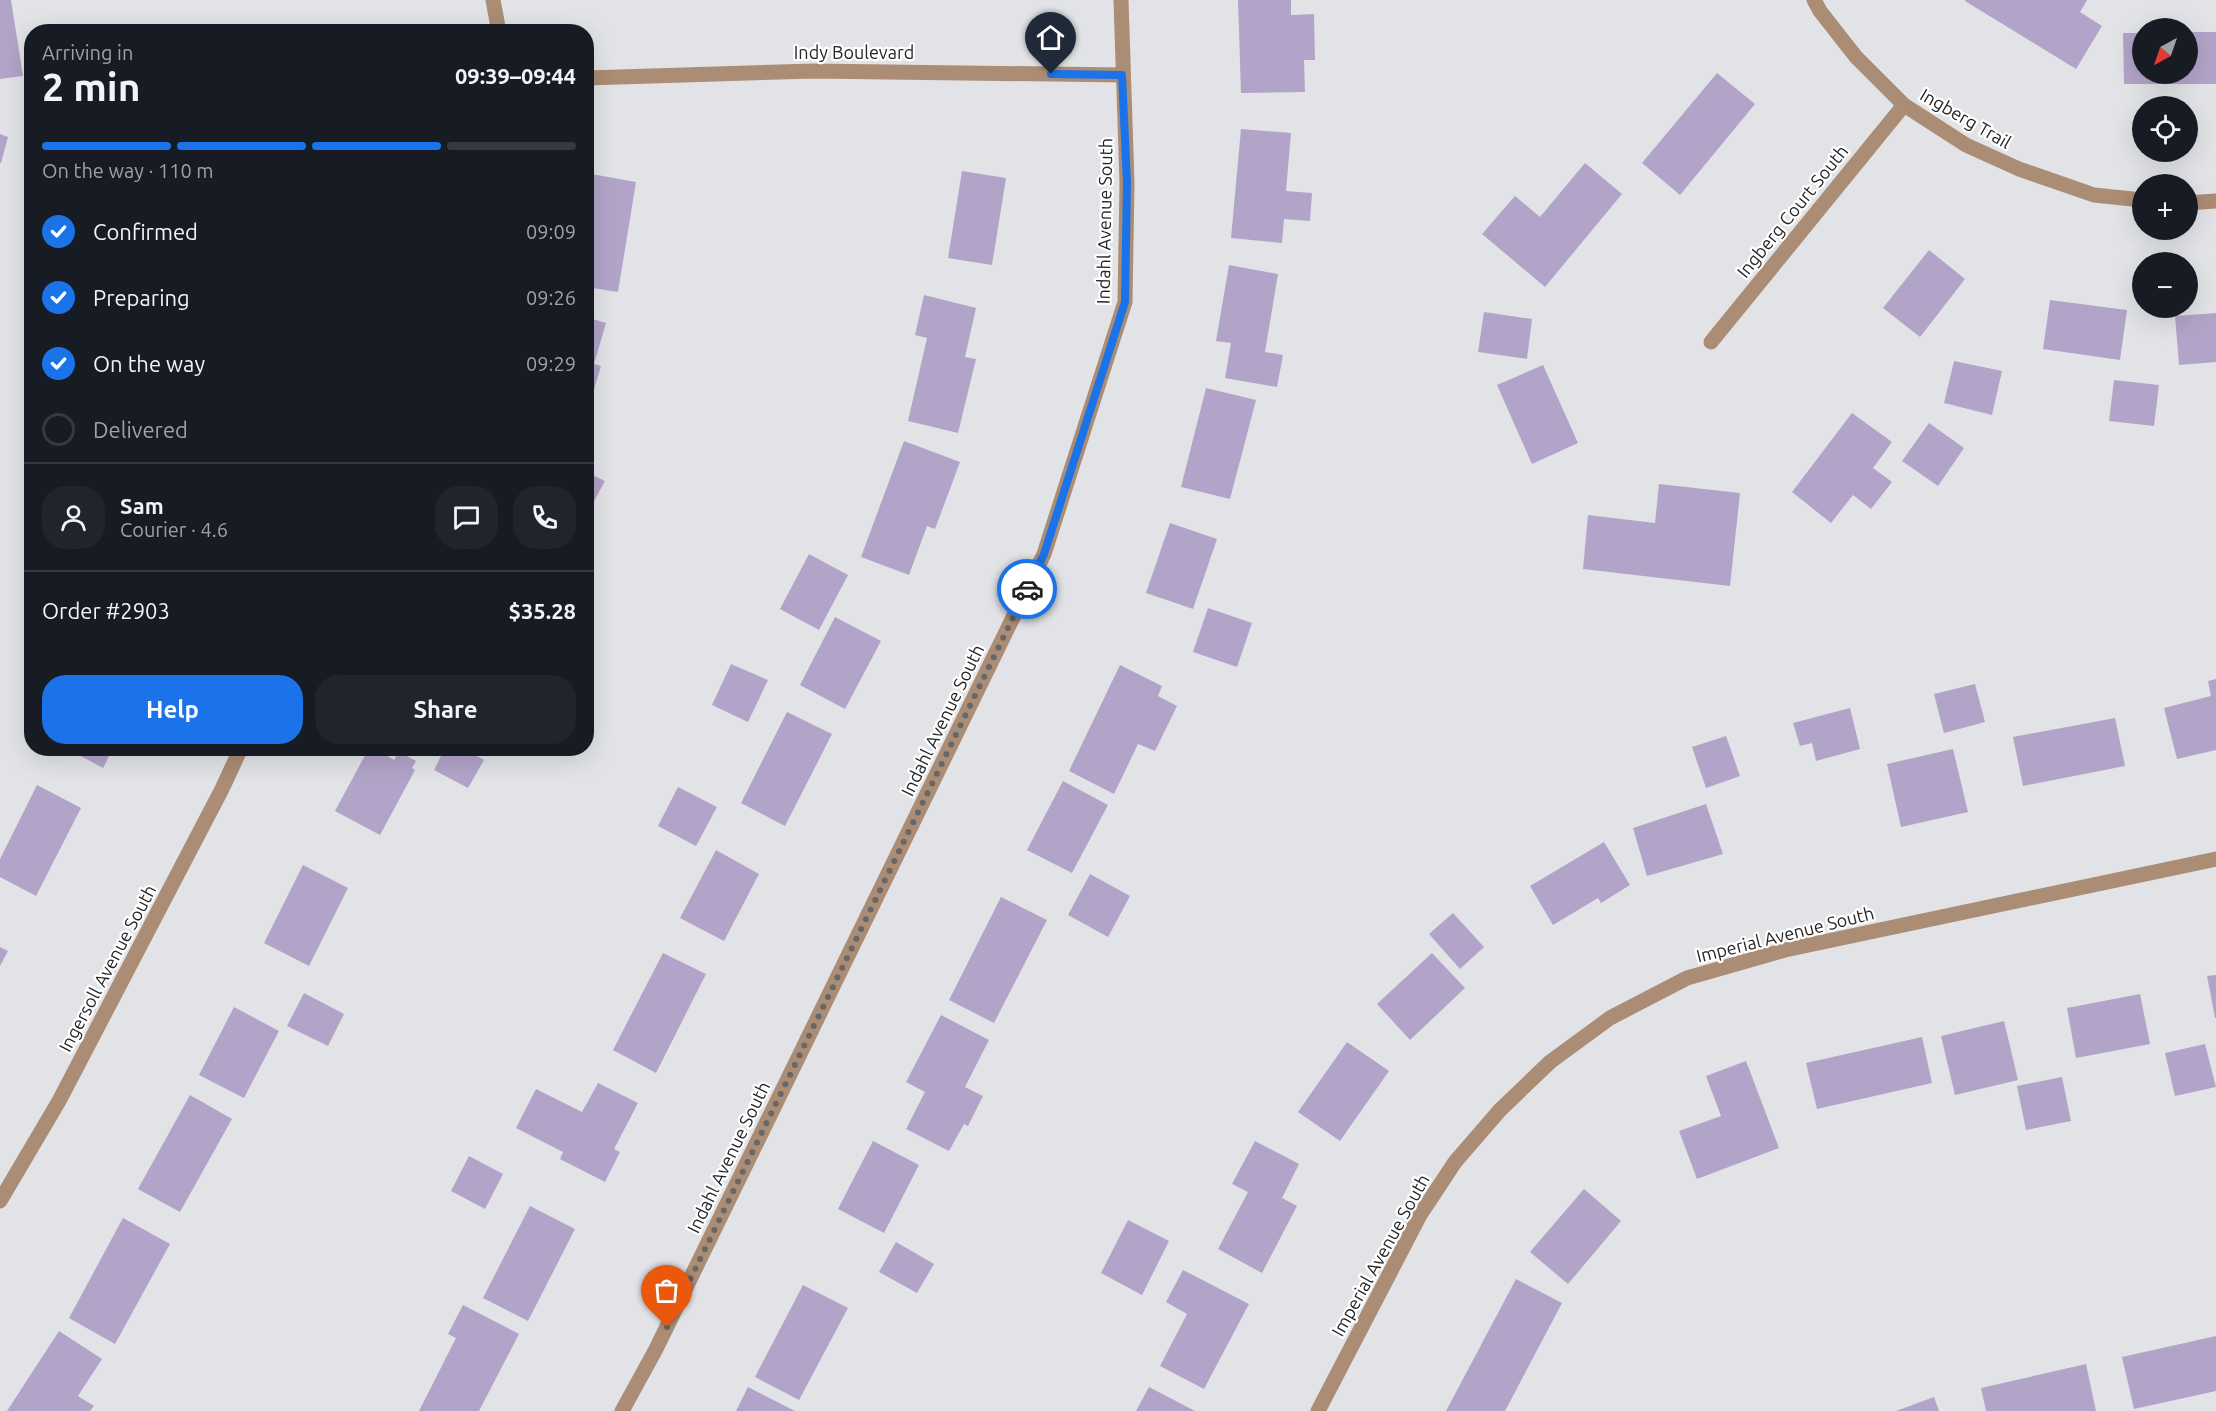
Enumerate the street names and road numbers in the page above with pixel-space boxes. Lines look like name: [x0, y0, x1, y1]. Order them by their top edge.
street label: Indy Boulevard: [794, 42, 914, 62]
street label: Ingberg Trail: [1917, 84, 2015, 152]
street label: Indahl Avenue South: [1093, 138, 1115, 304]
street label: Ingberg Court South: [1732, 141, 1852, 281]
street label: Indahl Avenue South: [897, 641, 987, 799]
street label: Ingersoll Avenue South: [54, 881, 160, 1055]
street label: Imperial Avenue South: [1694, 902, 1876, 966]
street label: Indahl Avenue South: [683, 1078, 773, 1236]
street label: Imperial Avenue South: [1327, 1170, 1433, 1340]

